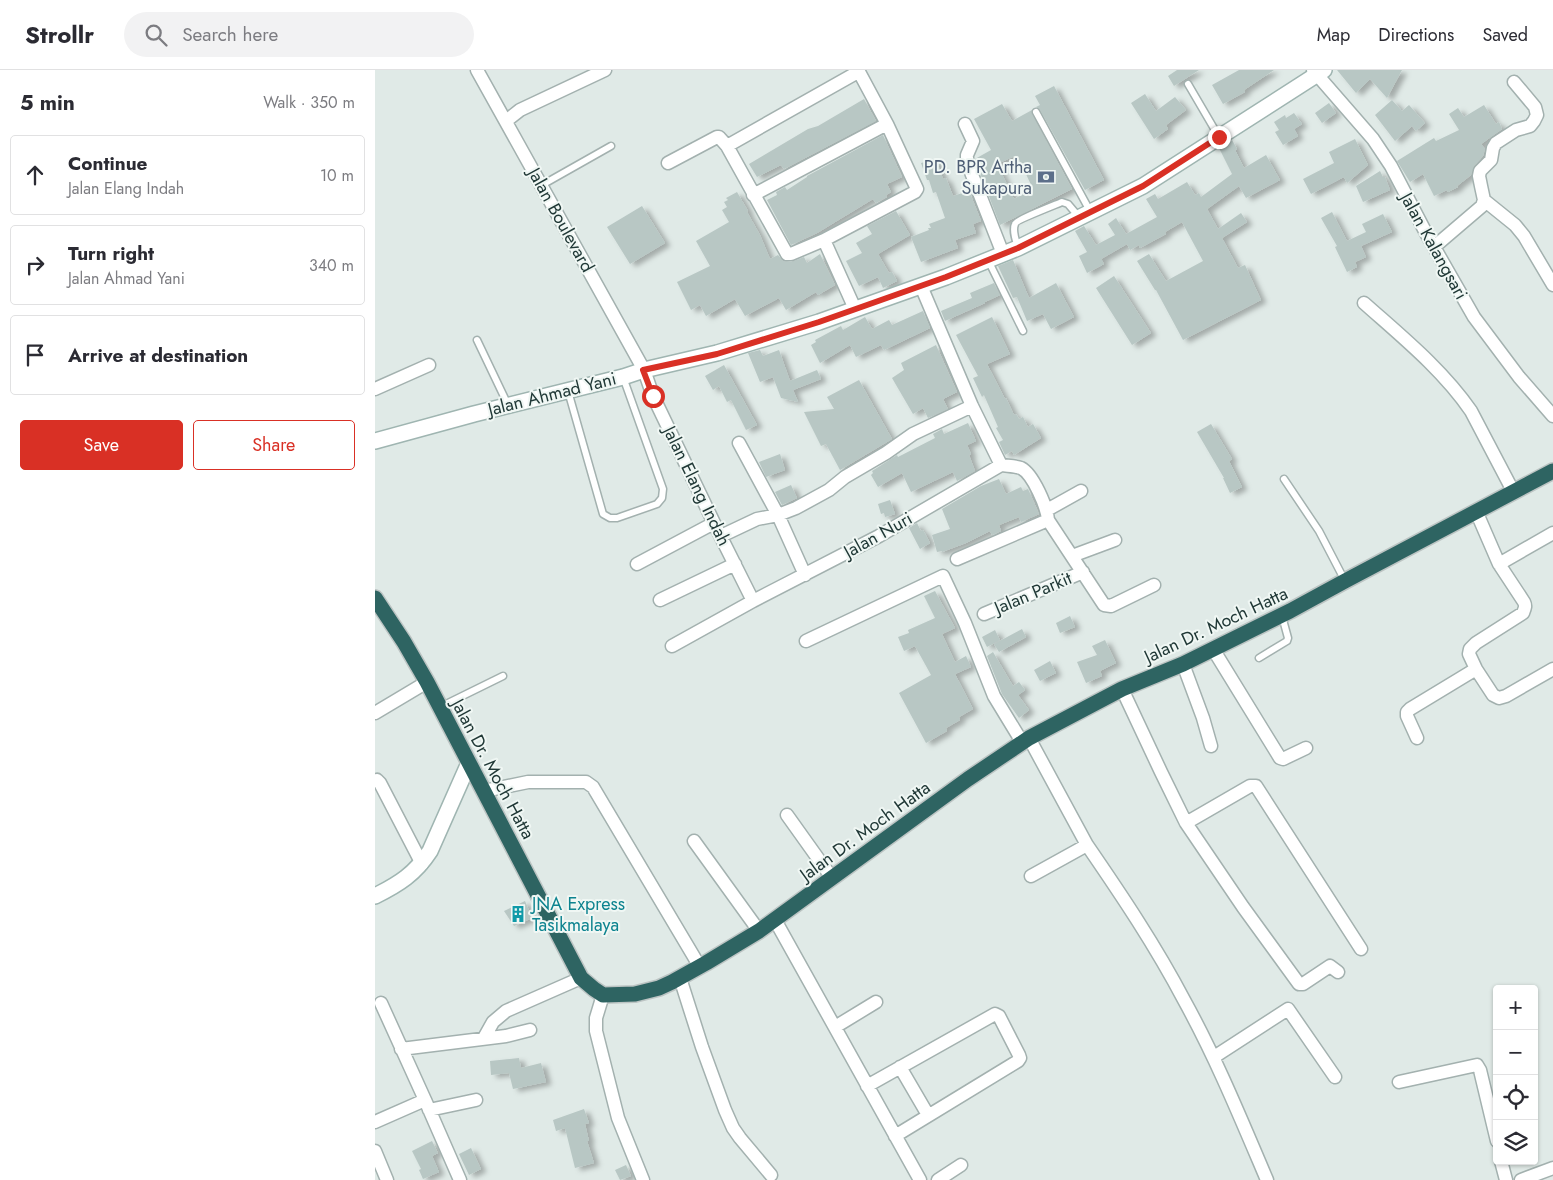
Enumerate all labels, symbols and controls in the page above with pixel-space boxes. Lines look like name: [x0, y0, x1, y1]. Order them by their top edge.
search box: [124, 12, 474, 57]
text: Strollr: [25, 17, 94, 52]
icon: search: [142, 21, 170, 49]
text: Search here: [182, 21, 278, 48]
text: Map: [1317, 22, 1350, 48]
text: Directions: [1378, 22, 1454, 48]
text: Saved: [1482, 22, 1528, 48]
text: 5 min: [20, 88, 75, 118]
text: Walk · 350 m: [263, 91, 355, 114]
route end: [1208, 126, 1231, 149]
text: Continue: [68, 150, 147, 177]
place label: PD. BPR Artha Sukapura: [924, 154, 1032, 201]
icon: ahead: [21, 161, 49, 189]
street label: Jalan Boulevard: [521, 161, 601, 277]
text: 10 m: [320, 164, 354, 187]
bank icon: PD. BPR Artha Sukapura: [1036, 167, 1056, 187]
text: Jalan Elang Indah: [68, 177, 184, 200]
street label: Jalan Kalangsari: [1393, 186, 1474, 304]
text: Turn right: [68, 240, 154, 267]
icon: right: [21, 251, 49, 279]
text: 340 m: [309, 254, 354, 277]
text: Jalan Ahmad Yani: [68, 267, 185, 290]
icon: arrive: [21, 341, 49, 369]
text: Arrive at destination: [68, 342, 248, 369]
street label: Jalan Ahmad Yani: [483, 365, 619, 423]
route start: [642, 385, 665, 408]
button: Save: [20, 420, 183, 470]
button: Share: [193, 420, 355, 470]
street label: Jalan Elang Indah: [656, 420, 737, 550]
street label: Jalan Nuri: [837, 505, 917, 565]
street label: Jalan Parkit: [988, 565, 1076, 622]
street label: Jalan Dr. Moch Hatta: [1138, 580, 1292, 670]
street label: Jalan Dr. Moch Hatta: [444, 693, 541, 844]
street label: Jalan Dr. Moch Hatta: [793, 775, 936, 888]
place label: JNA Express Tasikmalaya: [530, 891, 625, 938]
building icon: JNA Express Tasikmalaya: [508, 904, 528, 924]
map controls: [1493, 985, 1538, 1165]
button: +: [1493, 985, 1538, 1030]
button: −: [1493, 1030, 1538, 1075]
button: locate: [1493, 1075, 1538, 1120]
button: layers: [1493, 1120, 1538, 1165]

